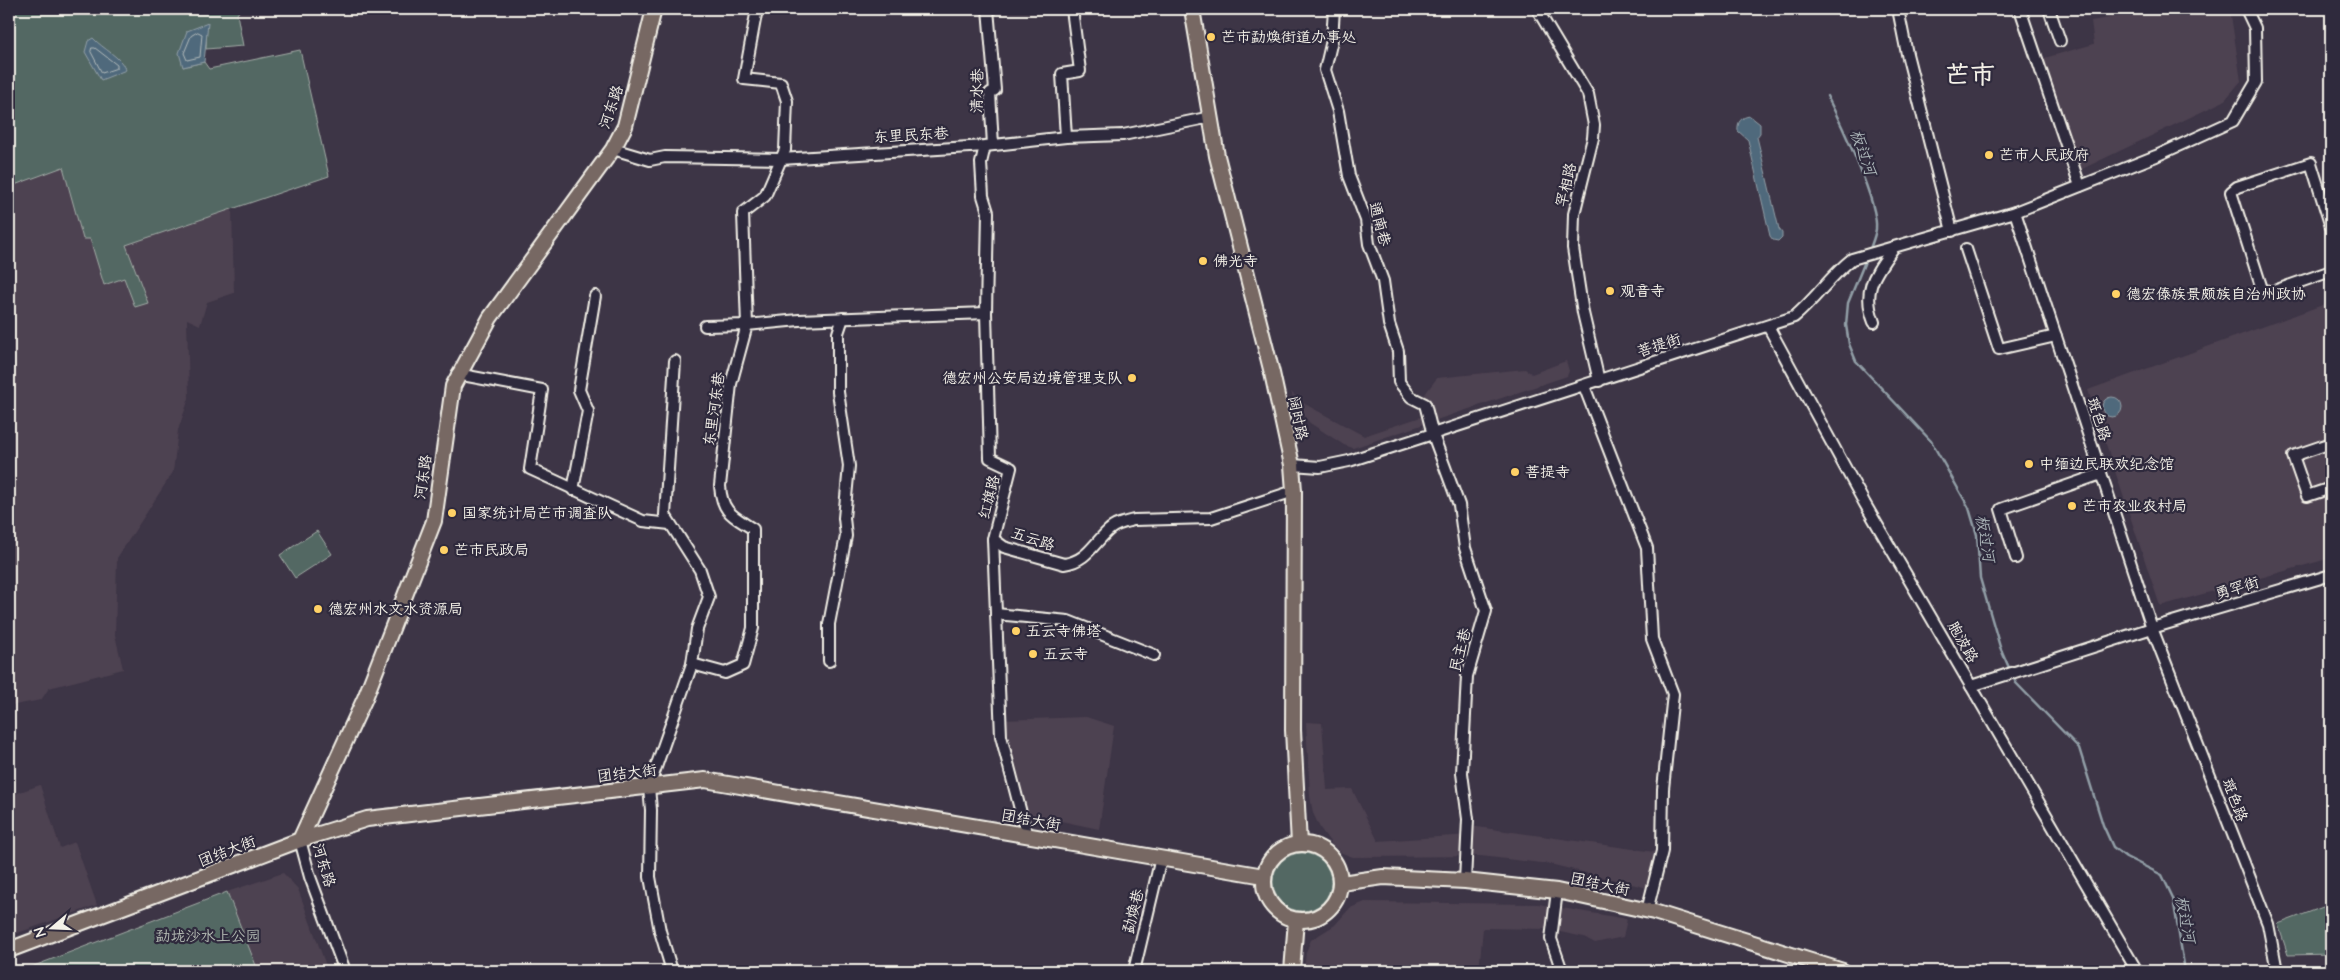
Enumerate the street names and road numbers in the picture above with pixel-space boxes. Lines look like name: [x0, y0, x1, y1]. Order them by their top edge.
street label: 清水巷: [967, 68, 988, 114]
street label: 河东路: [594, 82, 629, 132]
street label: 东里民东巷: [873, 123, 949, 148]
street label: 罕相路: [1551, 161, 1582, 209]
street label: 通南巷: [1364, 200, 1395, 249]
street label: 菩提街: [1635, 329, 1684, 362]
street label: 东里河东巷: [699, 370, 730, 448]
street label: 阔时路: [1283, 394, 1312, 442]
street label: 斑色路: [2082, 395, 2115, 444]
street label: 河东路: [410, 453, 437, 501]
street label: 红旗路: [974, 473, 1005, 522]
street label: 五云路: [1008, 523, 1057, 556]
street label: 勇罕街: [2213, 572, 2262, 605]
street label: 胞波路: [1942, 618, 1983, 667]
street label: 民主巷: [1445, 626, 1476, 675]
street label: 团结大街: [596, 759, 658, 788]
street label: 斑色路: [2217, 775, 2252, 825]
street label: 团结大街: [1000, 805, 1062, 836]
street label: 团结大街: [195, 831, 259, 872]
street label: 河东路: [307, 841, 340, 890]
street label: 团结大街: [1568, 868, 1631, 901]
street label: 勐焕巷: [1118, 887, 1149, 936]

